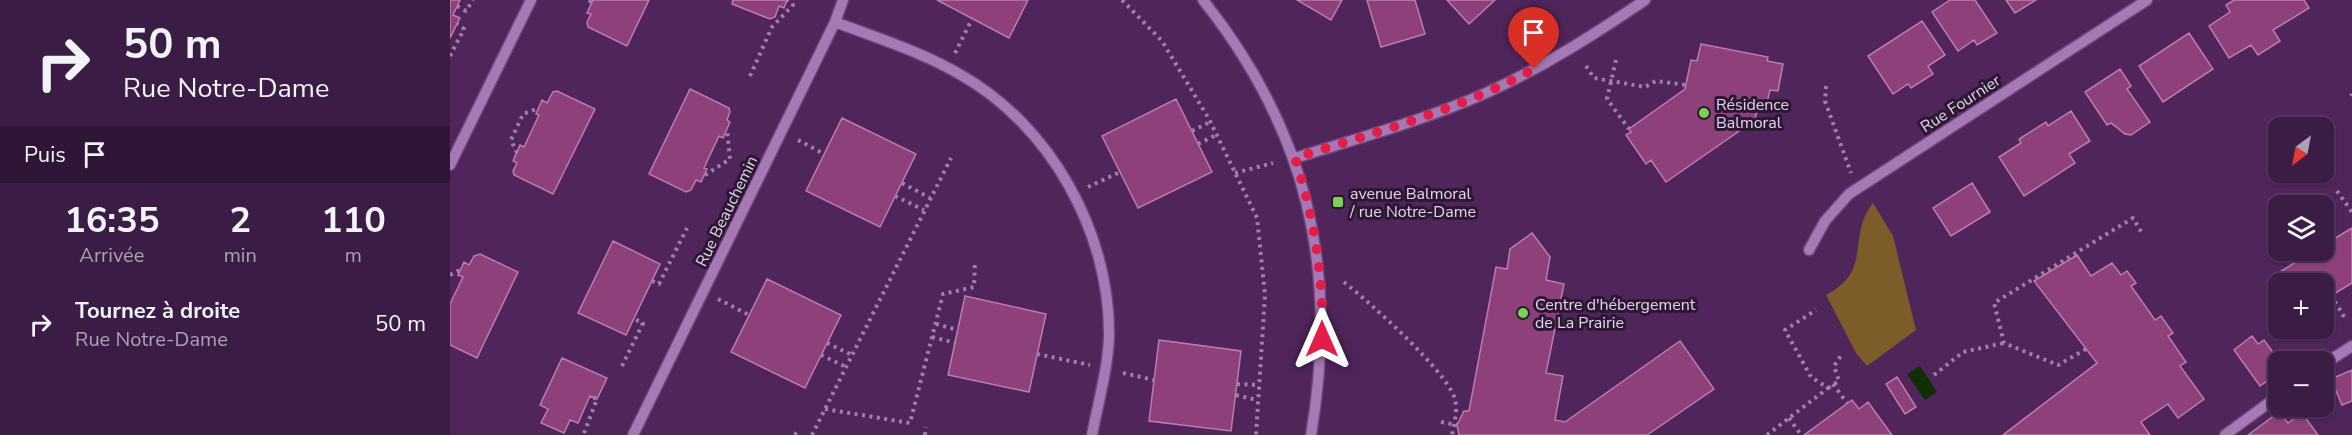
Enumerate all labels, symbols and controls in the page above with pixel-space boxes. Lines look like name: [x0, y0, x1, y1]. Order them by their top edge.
pin: [1508, 7, 1559, 69]
text: 50 m: [123, 16, 222, 73]
icon: arrive: [1517, 16, 1550, 49]
icon: right: [24, 24, 102, 102]
text: Rue Notre-Dame: [123, 70, 329, 107]
street label: Rue Fournier: [1916, 70, 2005, 138]
place label: Résidence Balmoral: [1716, 94, 1789, 134]
marker: Résidence Balmoral: [1697, 106, 1711, 120]
north arrow: [2268, 117, 2334, 183]
map controls: [2268, 117, 2334, 417]
icon: arrive: [78, 138, 111, 171]
text: Puis: [24, 140, 66, 170]
street label: Rue Beauchemin: [691, 152, 763, 270]
place label: avenue Balmoral / rue Notre-Dame: [1349, 183, 1476, 223]
marker: avenue Balmoral / rue Notre-Dame: [1331, 195, 1345, 209]
button: layers: [2268, 195, 2334, 261]
text: 16:35: [64, 196, 160, 245]
text: 2: [229, 196, 251, 245]
text: 110: [321, 196, 386, 245]
text: Arrivée: [79, 242, 144, 269]
text: min: [224, 242, 257, 269]
text: m: [345, 242, 362, 269]
button: +: [2268, 273, 2334, 339]
place label: Centre d'hébergement de La Prairie: [1535, 294, 1696, 334]
text: Tournez à droite: [75, 296, 240, 326]
marker: Centre d'hébergement de La Prairie: [1516, 306, 1530, 320]
position arrow: [1290, 307, 1354, 371]
icon: right: [24, 308, 57, 341]
text: 50 m: [375, 309, 426, 339]
text: Rue Notre-Dame: [75, 326, 228, 353]
button: −: [2268, 351, 2334, 417]

